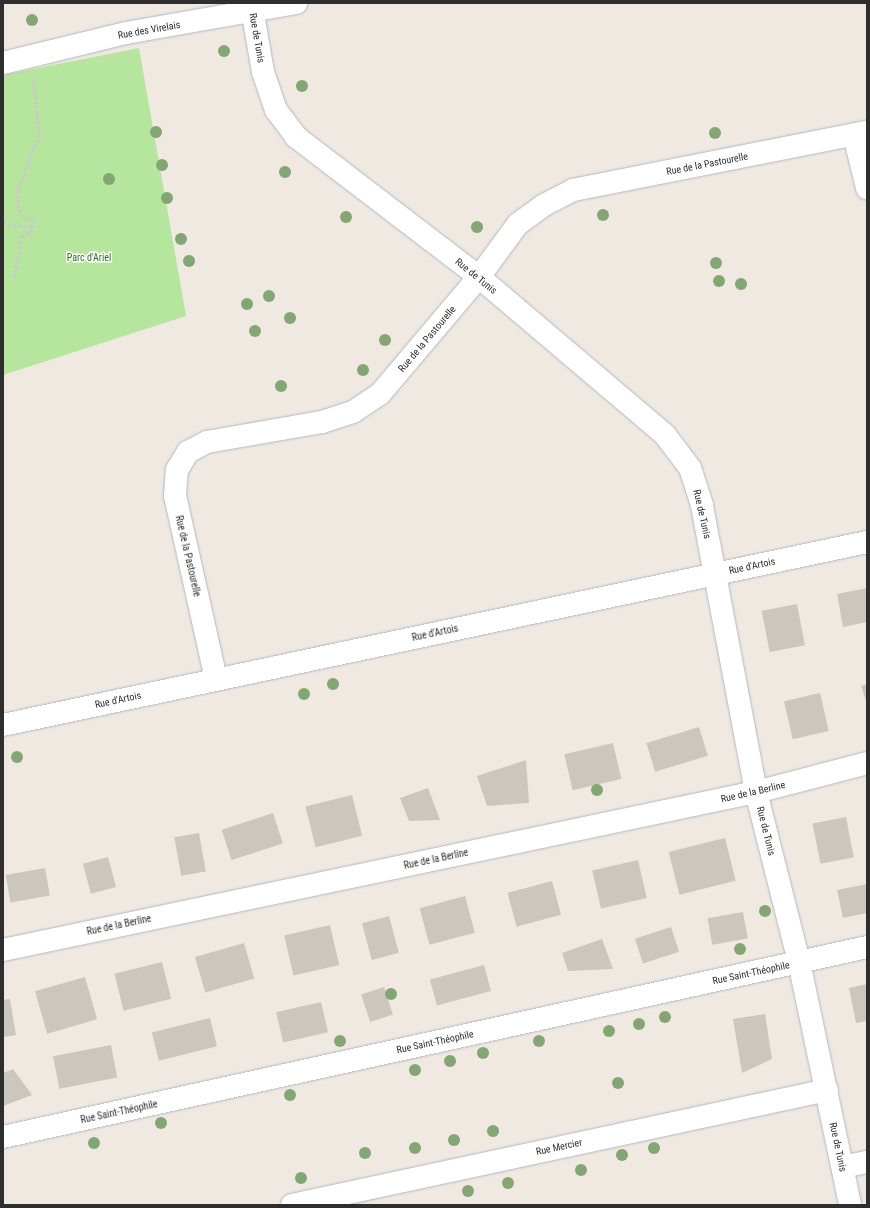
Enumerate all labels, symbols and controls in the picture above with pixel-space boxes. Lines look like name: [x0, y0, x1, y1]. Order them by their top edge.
street label: Rue de Tunis: [247, 12, 267, 64]
street label: Rue des Virelais: [117, 19, 181, 41]
street label: Rue de la Pastourelle: [665, 150, 749, 178]
park label: Parc d'Ariel: [67, 252, 111, 264]
street label: Rue de Tunis: [453, 255, 499, 297]
street label: Rue de la Pastourelle: [396, 303, 458, 375]
street label: Rue de Tunis: [690, 488, 714, 540]
street label: Rue de la Pastourelle: [173, 514, 203, 598]
street label: Rue d'Artois: [728, 555, 776, 577]
street label: Rue d'Artois: [411, 622, 459, 644]
street label: Rue d'Artois: [94, 689, 142, 711]
street label: Rue de la Berline: [720, 779, 786, 805]
street label: Rue de Tunis: [754, 805, 778, 857]
street label: Rue de la Berline: [403, 846, 469, 872]
street label: Rue de la Berline: [86, 912, 152, 938]
street label: Rue Saint-Théophile: [711, 959, 791, 987]
street label: Rue Saint-Théophile: [395, 1028, 475, 1056]
street label: Rue Saint-Théophile: [79, 1098, 159, 1126]
street label: Rue de Tunis: [827, 1121, 849, 1173]
street label: Rue Mercier: [535, 1136, 583, 1158]

